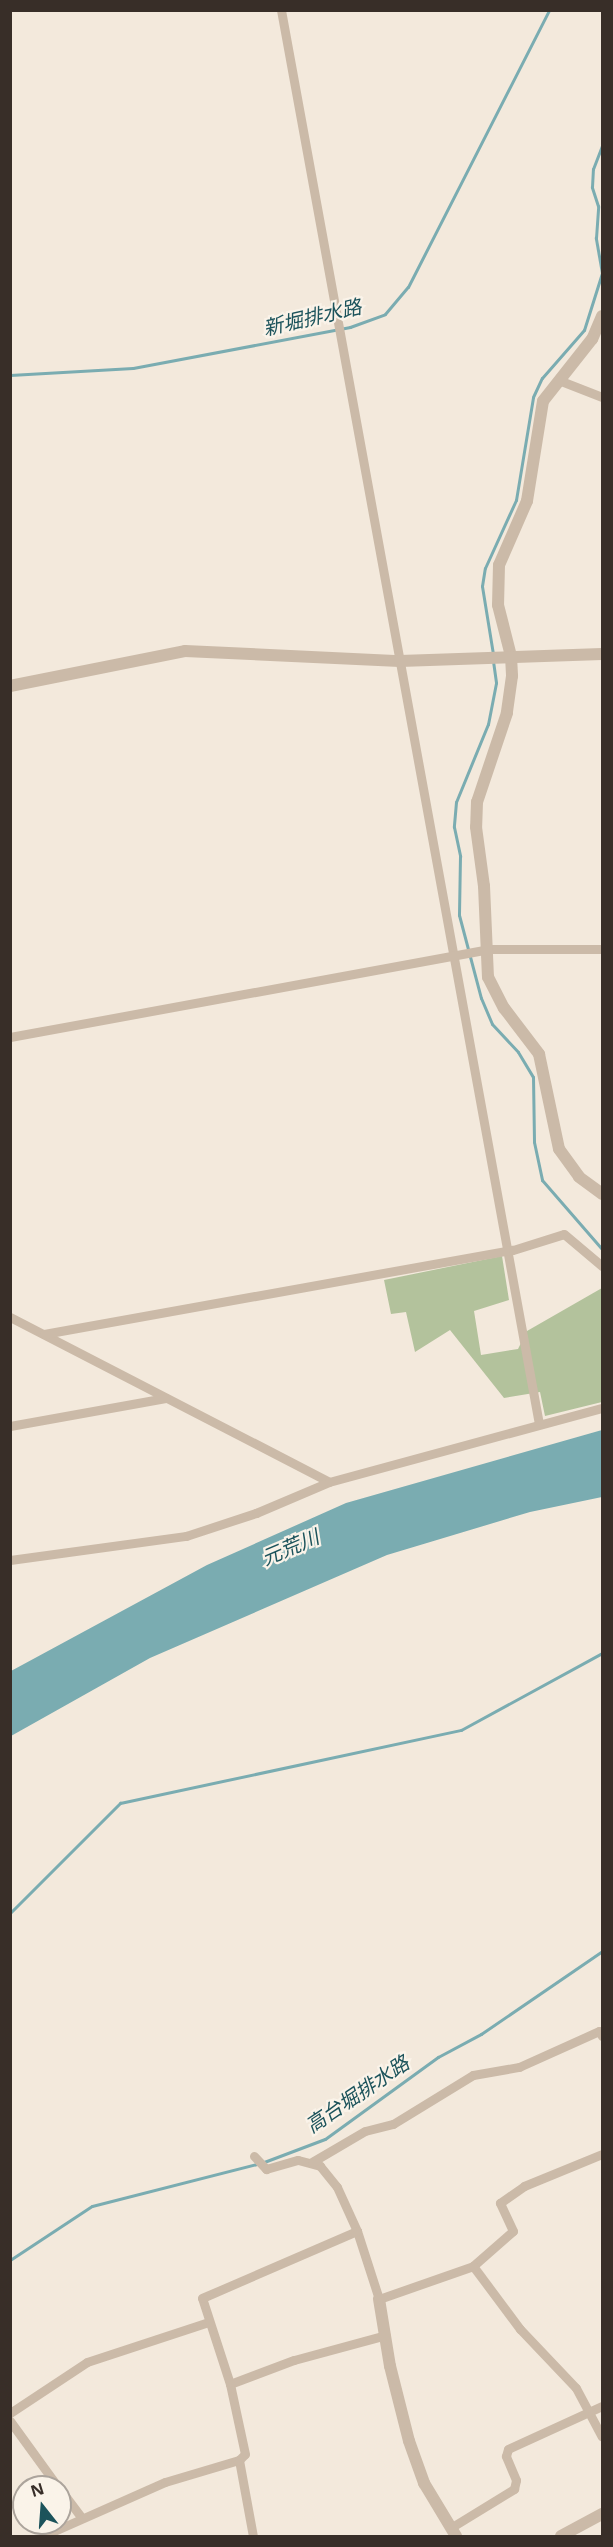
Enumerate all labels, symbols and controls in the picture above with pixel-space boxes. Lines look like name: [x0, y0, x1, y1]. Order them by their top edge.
water label: 新堀排水路: [261, 294, 363, 340]
water label: 元荒川: [258, 1524, 322, 1570]
water label: 高台堀排水路: [301, 2051, 413, 2137]
north arrow: [12, 2475, 72, 2535]
text: N: [28, 2477, 47, 2502]

